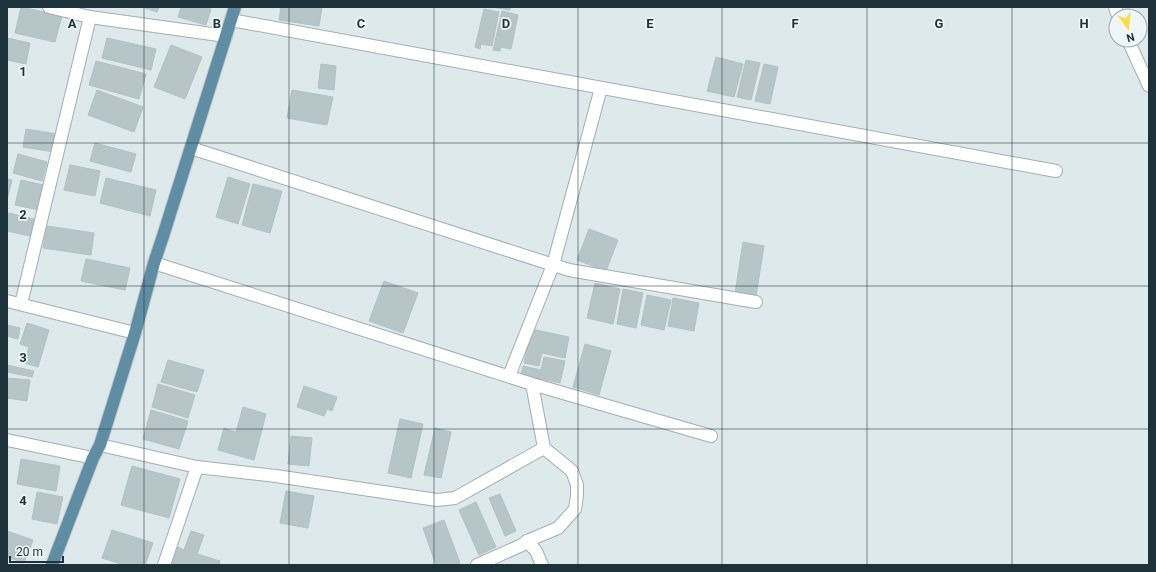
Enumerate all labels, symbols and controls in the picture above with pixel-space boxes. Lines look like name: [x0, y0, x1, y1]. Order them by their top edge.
north arrow: [1108, 8, 1148, 48]
text: A: [68, 16, 77, 31]
text: B: [213, 16, 221, 31]
text: C: [357, 16, 366, 31]
text: D: [502, 16, 510, 31]
text: E: [646, 16, 654, 31]
text: F: [791, 16, 799, 31]
text: G: [935, 16, 944, 31]
text: H: [1079, 16, 1089, 31]
text: N: [1125, 30, 1136, 45]
text: 1: [19, 64, 27, 79]
text: 2: [19, 207, 27, 222]
text: 3: [19, 350, 27, 365]
text: 4: [19, 493, 27, 508]
scale bar: [10, 538, 63, 564]
text: 20 m: [16, 545, 43, 559]

